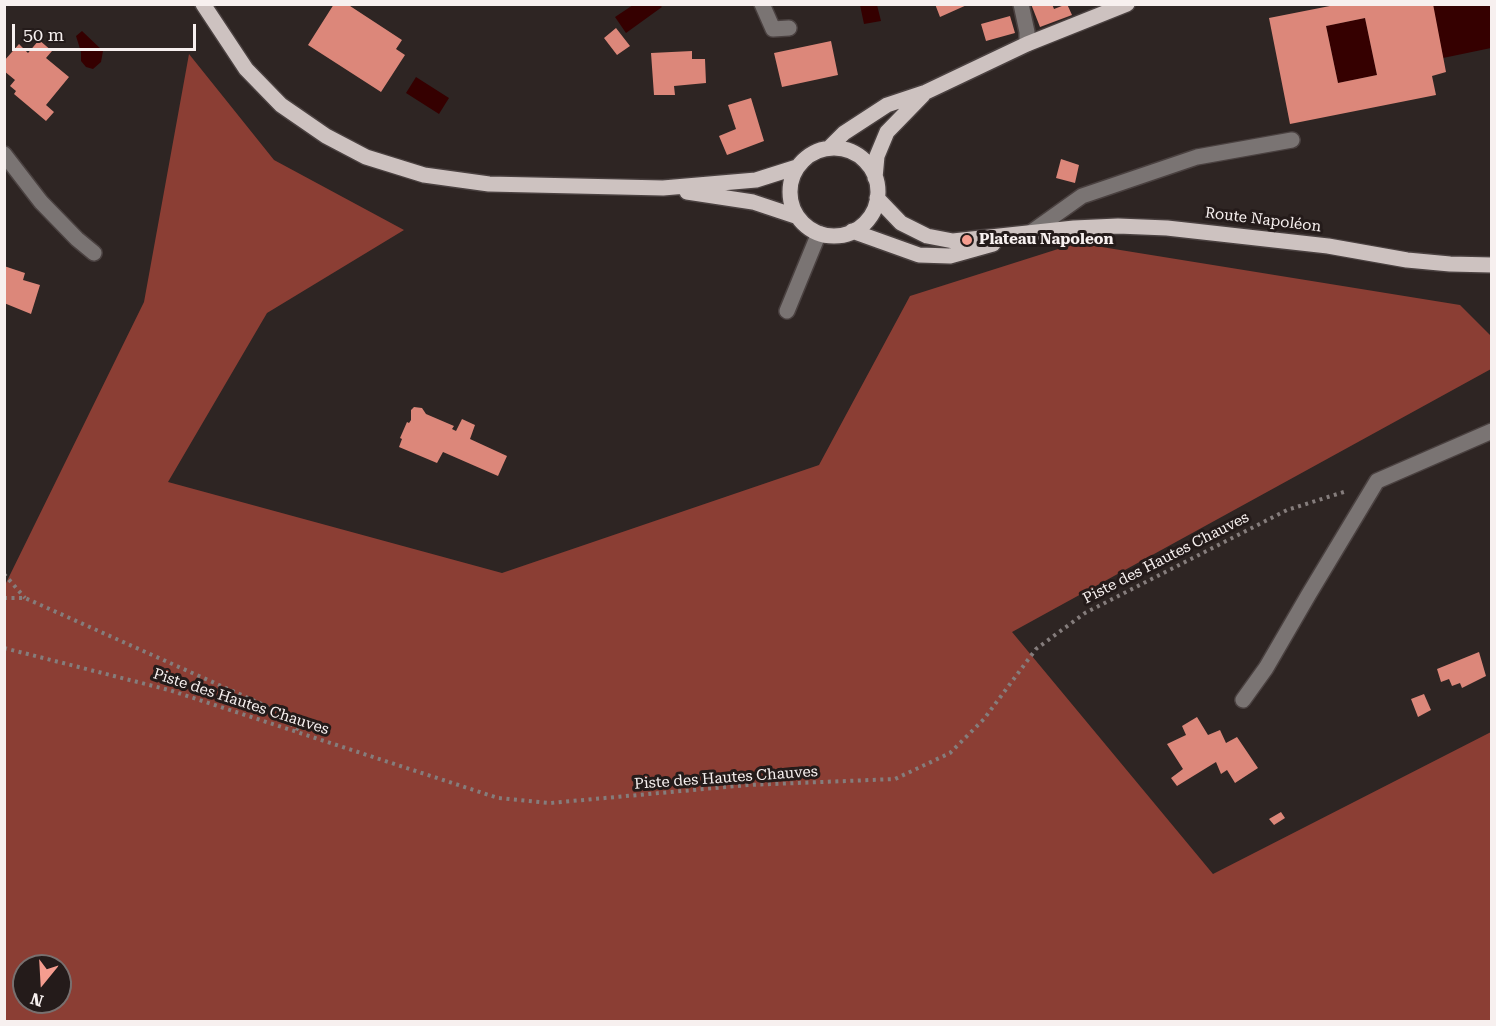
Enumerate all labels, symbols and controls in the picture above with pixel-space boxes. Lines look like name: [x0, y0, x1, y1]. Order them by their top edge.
scale bar: [15, 12, 200, 50]
text: 50 m: [23, 24, 64, 45]
street label: Route Napoléon: [1204, 204, 1322, 236]
place label: Plateau Napoleon: [979, 231, 1114, 249]
marker: Plateau Napoleon: [960, 233, 974, 247]
street label: Piste des Hautes Chauves: [1080, 508, 1252, 608]
street label: Piste des Hautes Chauves: [151, 665, 331, 739]
street label: Piste des Hautes Chauves: [634, 763, 818, 793]
north arrow: [12, 954, 72, 1014]
text: N: [28, 989, 46, 1011]

